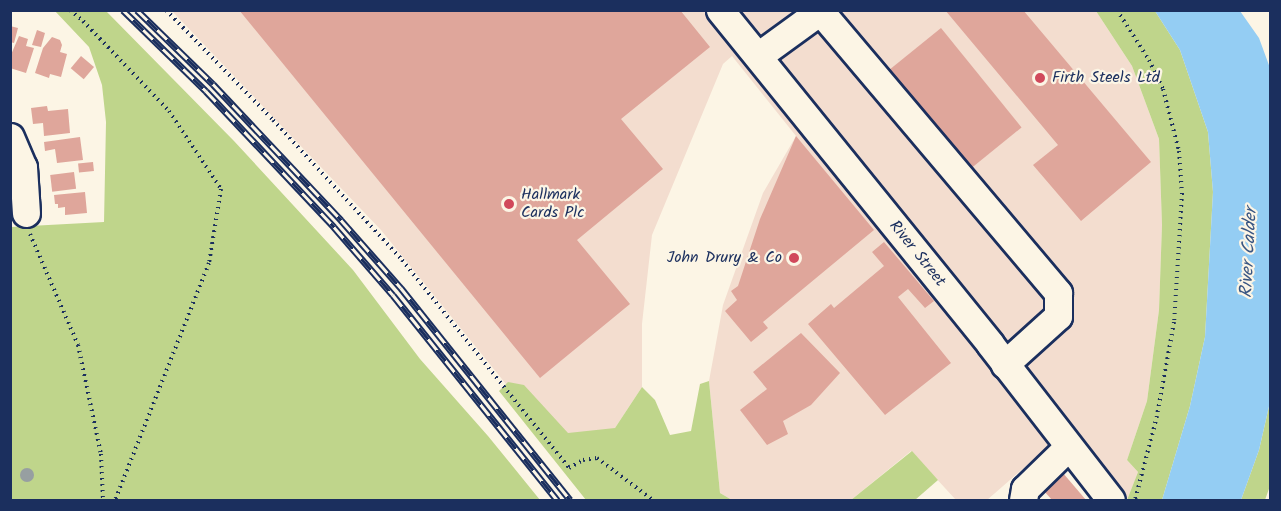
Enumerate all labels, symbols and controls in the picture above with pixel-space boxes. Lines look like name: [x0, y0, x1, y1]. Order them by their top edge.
place label: Firth Steels Ltd: [1052, 68, 1160, 88]
marker: Firth Steels Ltd: [1033, 71, 1047, 85]
place label: Hallmark Cards Plc: [521, 185, 584, 223]
marker: Hallmark Cards Plc: [502, 197, 516, 211]
water label: River Calder: [1237, 207, 1263, 299]
street label: River Street: [885, 217, 949, 291]
place label: John Drury & Co: [667, 248, 782, 268]
marker: John Drury & Co: [787, 251, 801, 265]

